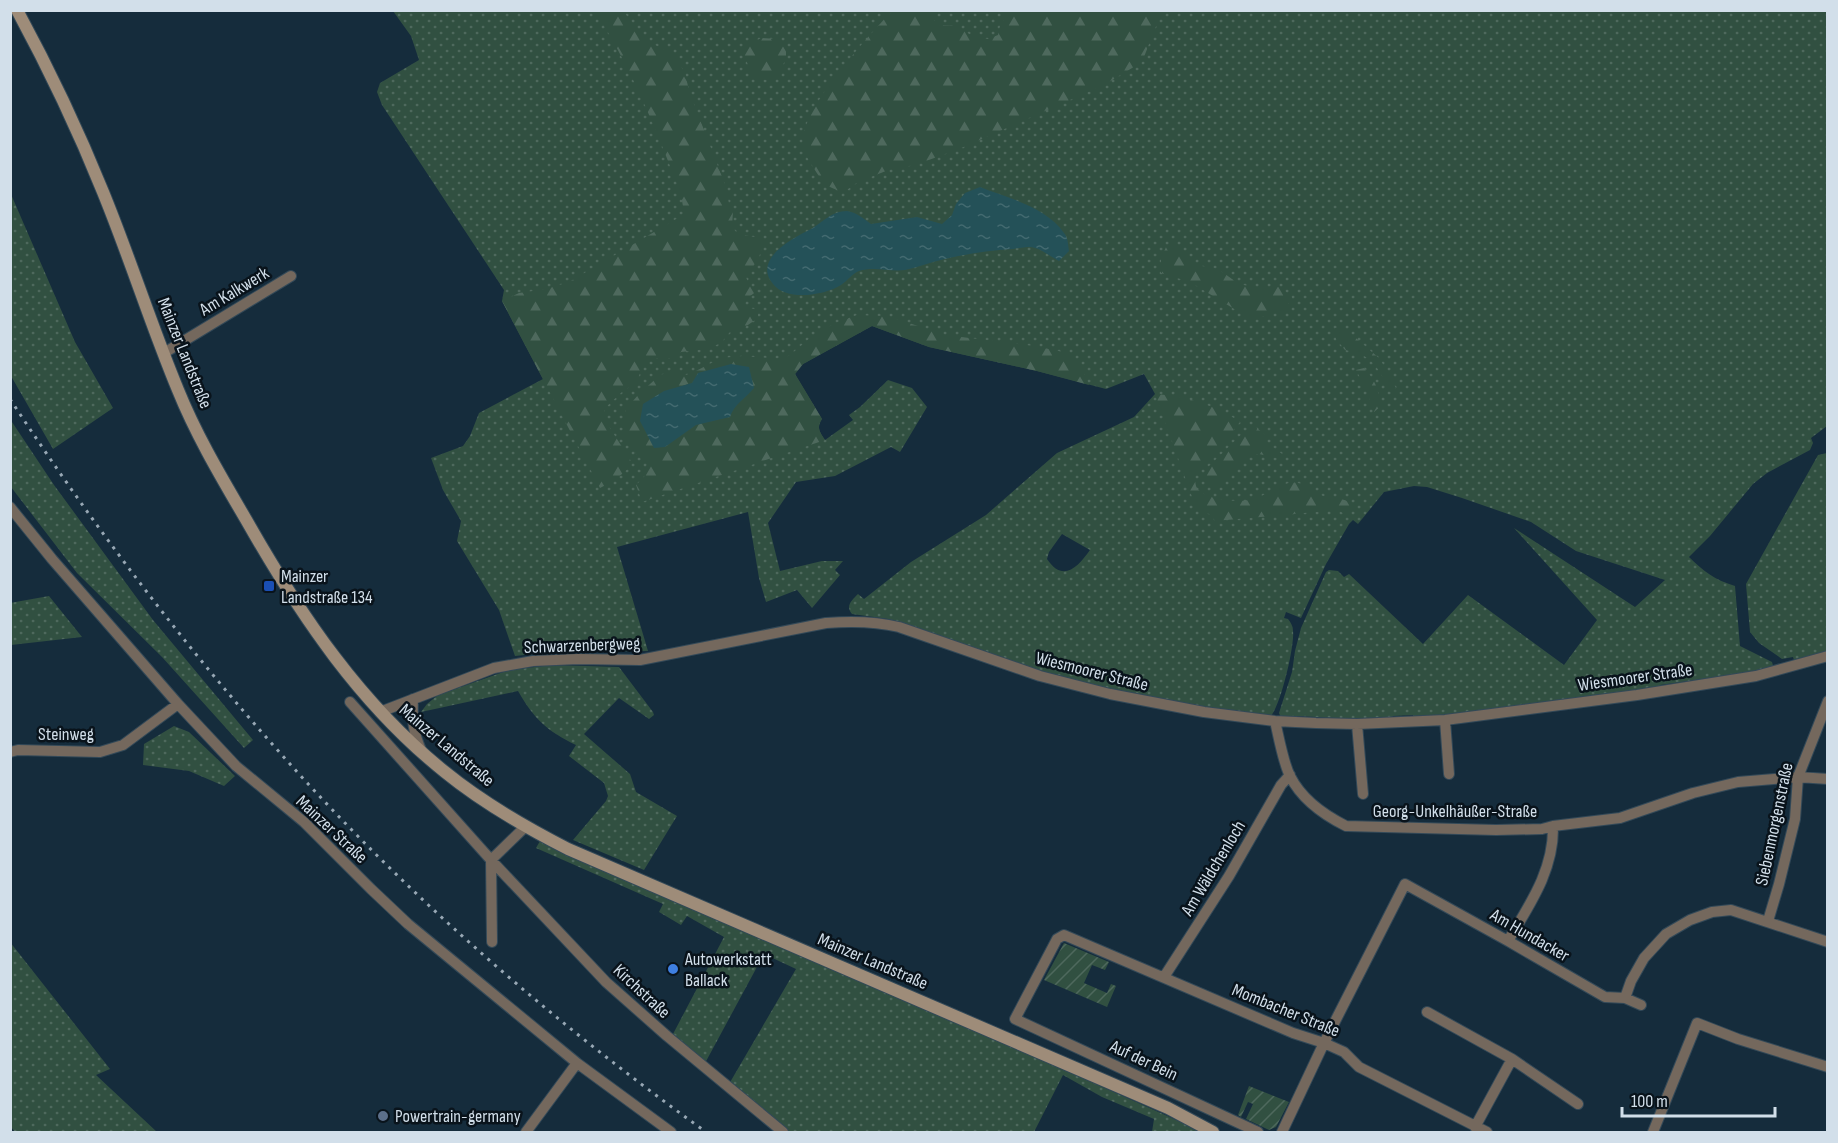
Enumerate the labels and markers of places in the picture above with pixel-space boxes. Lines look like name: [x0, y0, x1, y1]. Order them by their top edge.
place label: Mainzer Landstraße 134: [281, 566, 373, 608]
marker: Mainzer Landstraße 134: [262, 579, 276, 593]
place label: Autowerkstatt Ballack: [684, 949, 772, 991]
marker: Autowerkstatt Ballack: [666, 962, 680, 976]
place label: Powertrain-germany: [395, 1106, 521, 1127]
marker: Powertrain-germany: [376, 1109, 390, 1123]

